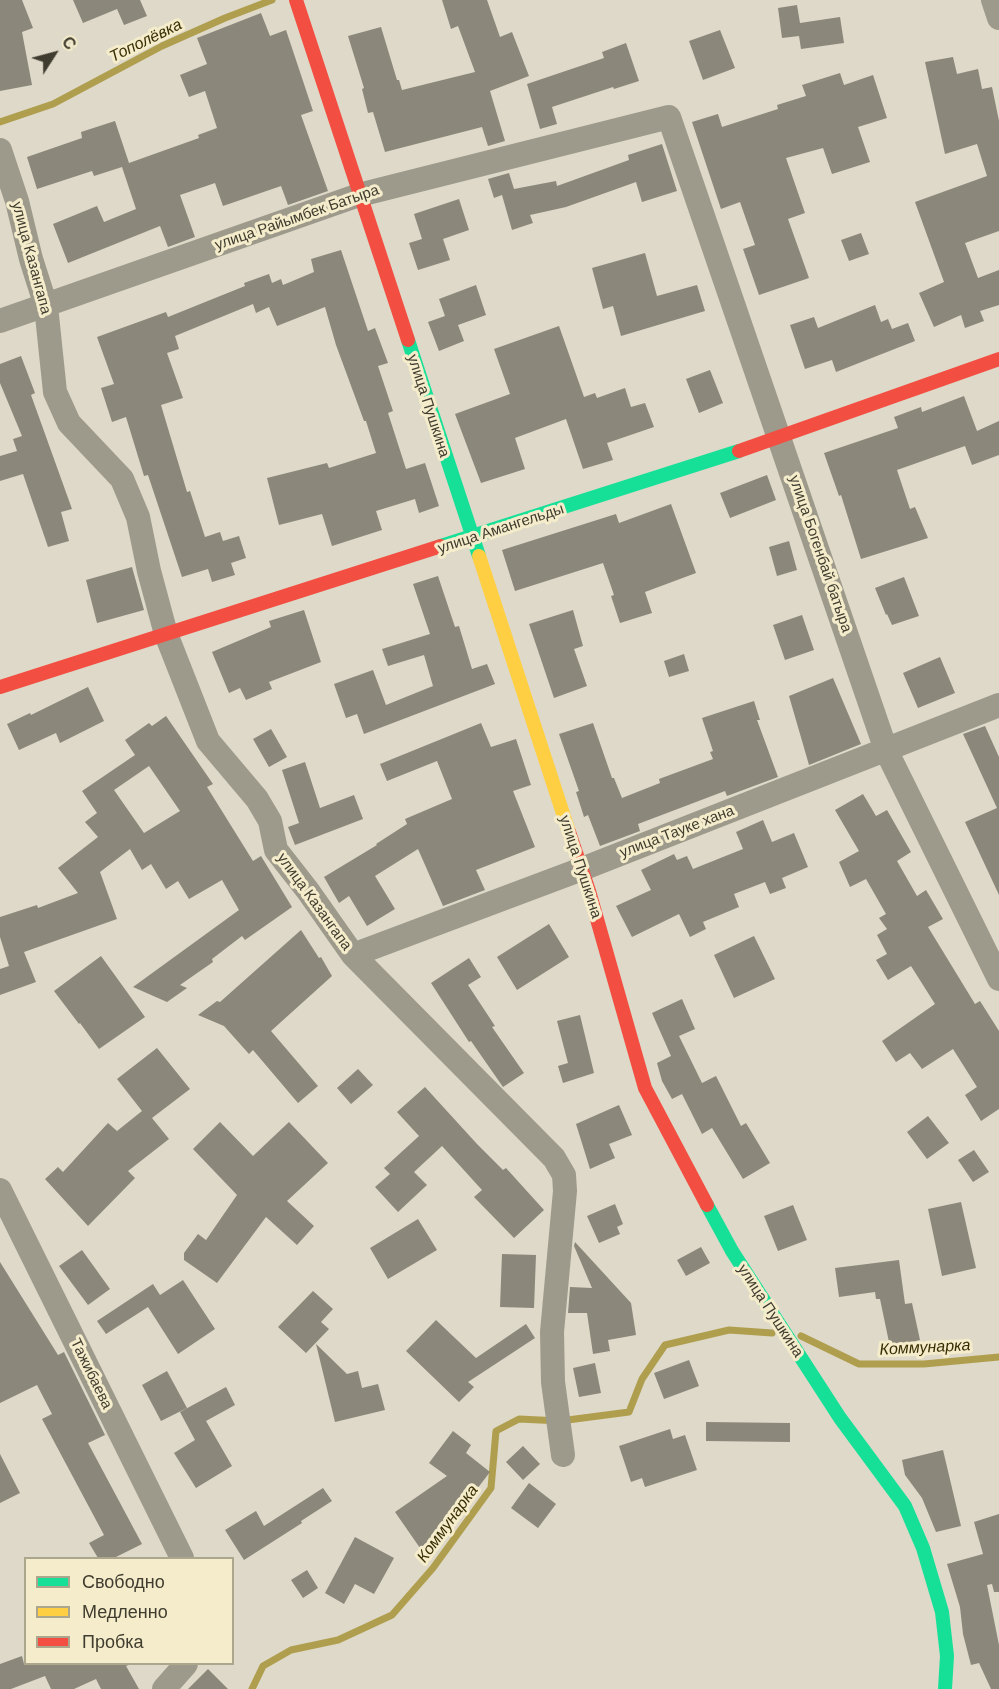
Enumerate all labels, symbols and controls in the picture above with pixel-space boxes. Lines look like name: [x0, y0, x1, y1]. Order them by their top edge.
water label: Тополёвка: [107, 15, 185, 67]
north arrow: [24, 24, 84, 84]
text: С: [59, 33, 79, 53]
street label: улица Райымбек Батыра: [213, 181, 381, 255]
street label: улица Казангапа: [7, 200, 55, 316]
street label: улица Пушкина: [403, 352, 453, 460]
street label: улица Богенбай батыра: [785, 473, 855, 635]
street label: улица Амангельды: [436, 500, 566, 558]
street label: улица Тауке хана: [617, 802, 737, 862]
street label: улица Пушкина: [555, 813, 605, 921]
street label: улица Казангапа: [273, 850, 355, 954]
street label: улица Пушкина: [733, 1261, 807, 1361]
street label: Тажибаева: [66, 1336, 116, 1412]
water label: Коммунарка: [879, 1336, 971, 1360]
water label: Коммунарка: [413, 1481, 483, 1567]
legend: [24, 1557, 234, 1665]
text: Свободно: [82, 1572, 165, 1592]
text: Медленно: [82, 1602, 168, 1622]
text: Пробка: [82, 1632, 144, 1652]

